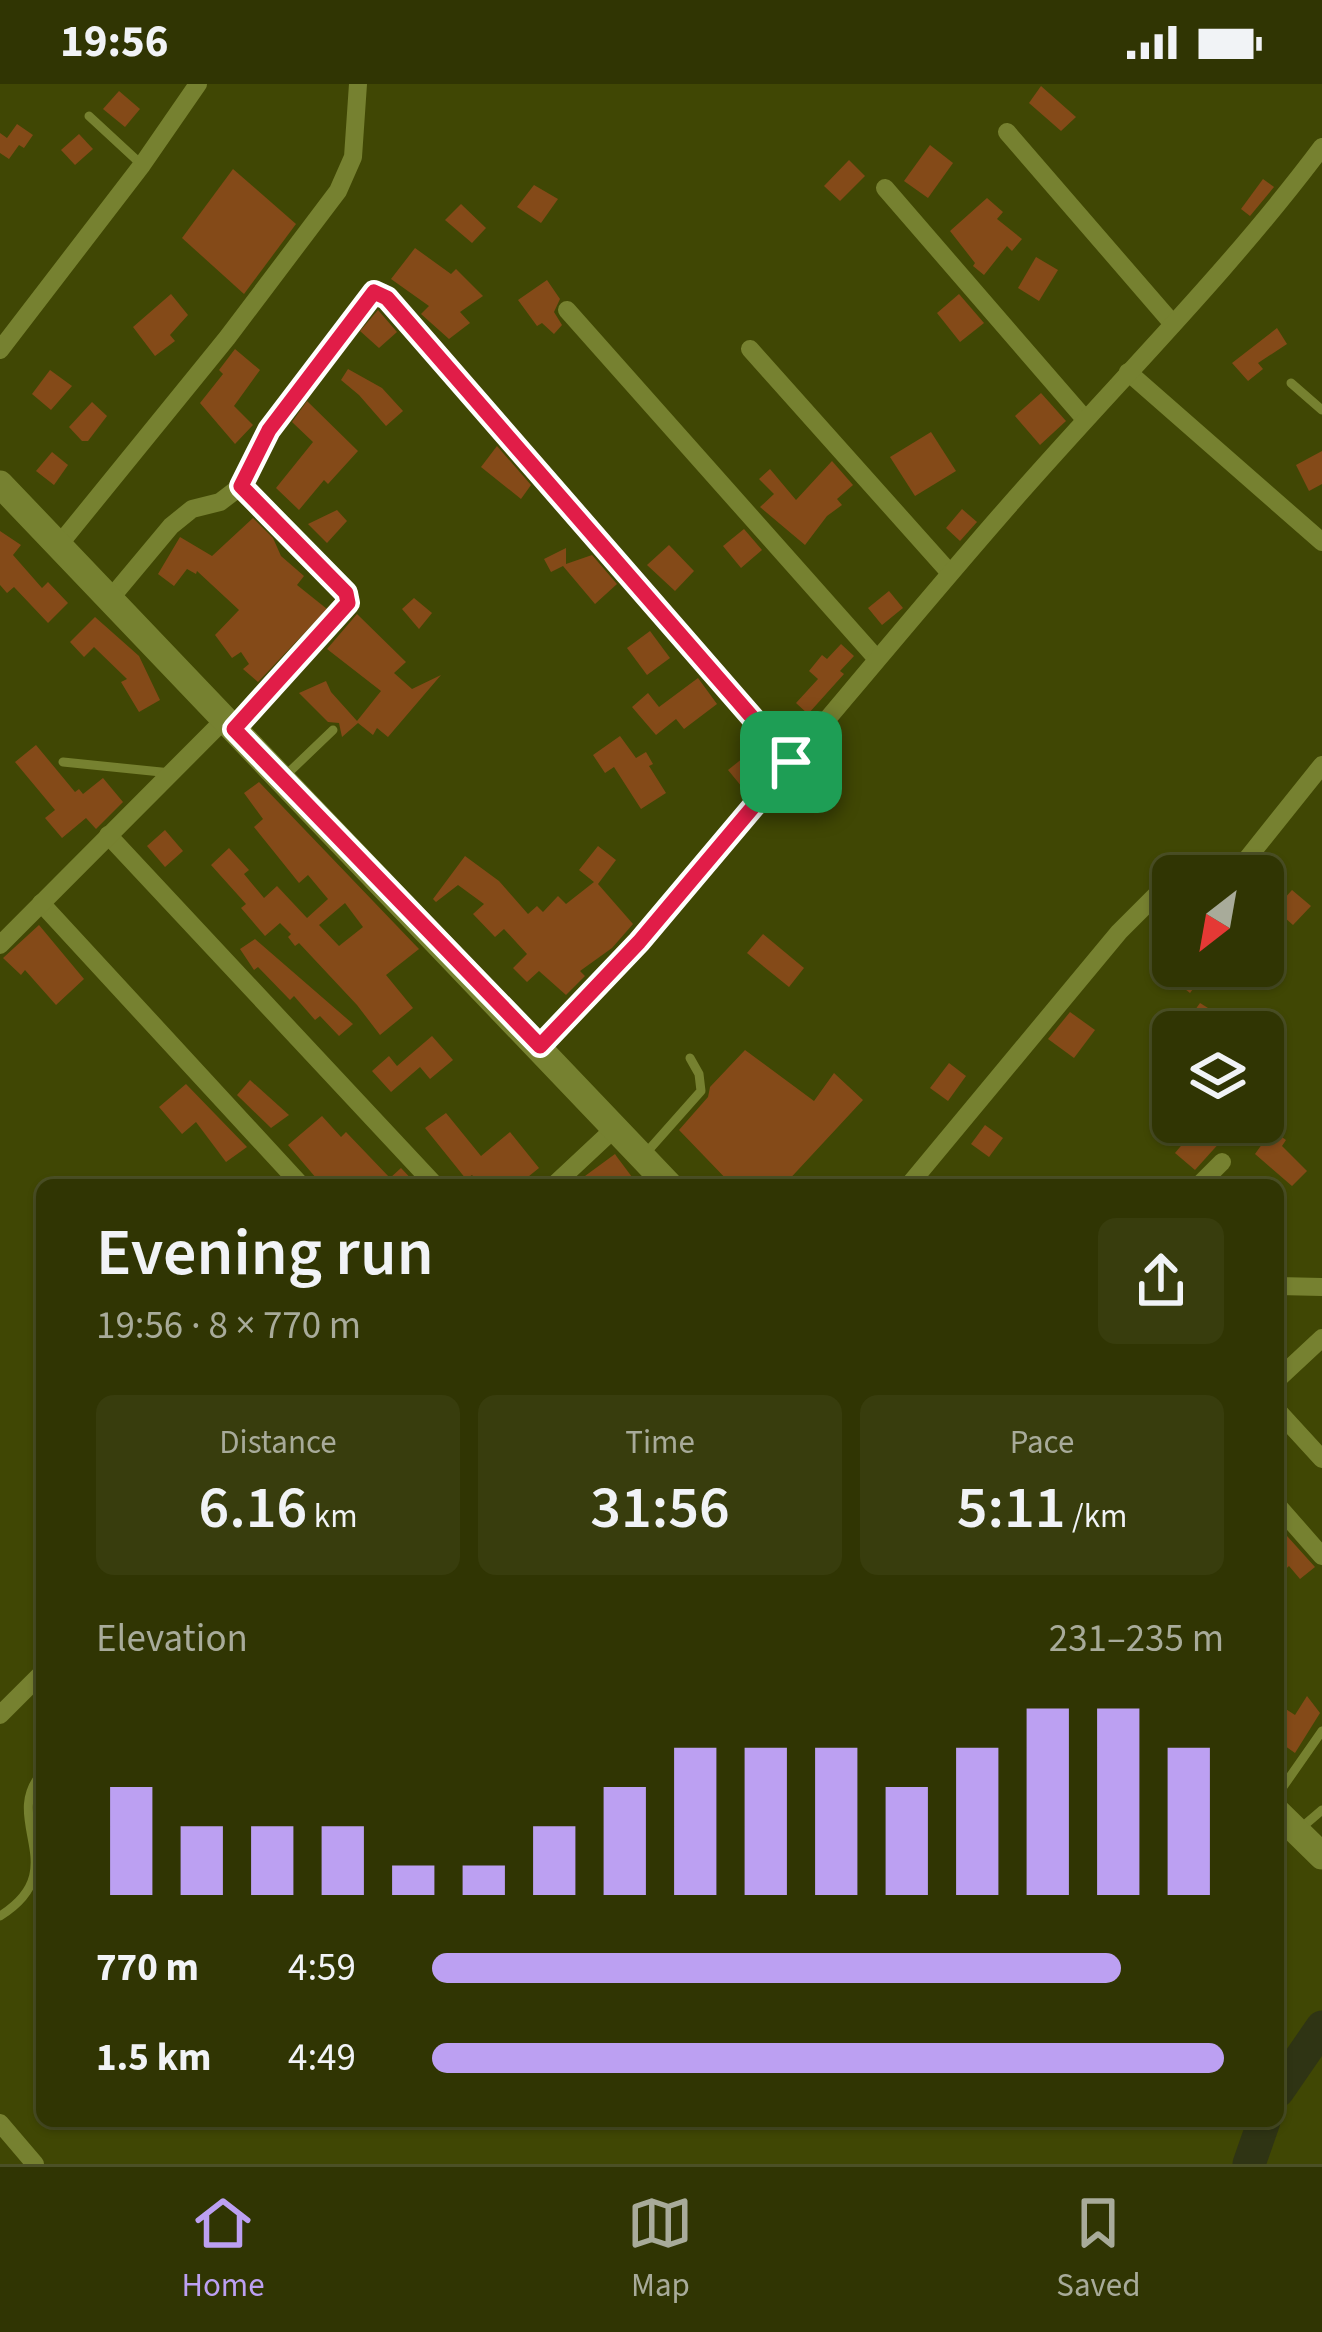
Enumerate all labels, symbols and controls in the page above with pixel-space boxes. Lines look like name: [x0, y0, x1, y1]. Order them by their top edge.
text: 19:56: [60, 10, 169, 74]
pin: [740, 711, 842, 813]
icon: arrive: [758, 729, 824, 795]
north arrow: [1152, 855, 1284, 987]
map controls: [1152, 855, 1284, 1143]
button: layers: [1152, 1011, 1284, 1143]
text: Evening run: [96, 1206, 434, 1300]
button: share: [1098, 1218, 1224, 1344]
text: 19:56 · 8 × 770 m: [96, 1298, 361, 1354]
text: Distance: [219, 1419, 337, 1466]
text: Time: [625, 1419, 695, 1466]
text: Pace: [1010, 1419, 1074, 1466]
text: 6.16: [198, 1466, 307, 1551]
text: 31:56: [590, 1466, 730, 1551]
text: 5:11: [957, 1466, 1066, 1551]
text: km: [307, 1493, 358, 1540]
text: /km: [1066, 1493, 1127, 1540]
text: Elevation: [96, 1611, 248, 1667]
text: 231–235 m: [1049, 1611, 1224, 1667]
text: 770 m: [96, 1940, 199, 1996]
text: 4:59: [288, 1940, 356, 1996]
text: 1.5 km: [96, 2030, 211, 2086]
text: 4:49: [288, 2030, 356, 2086]
tab: Home: [181, 2190, 265, 2309]
tab: Map: [627, 2190, 693, 2309]
tab: Saved: [1056, 2190, 1141, 2309]

